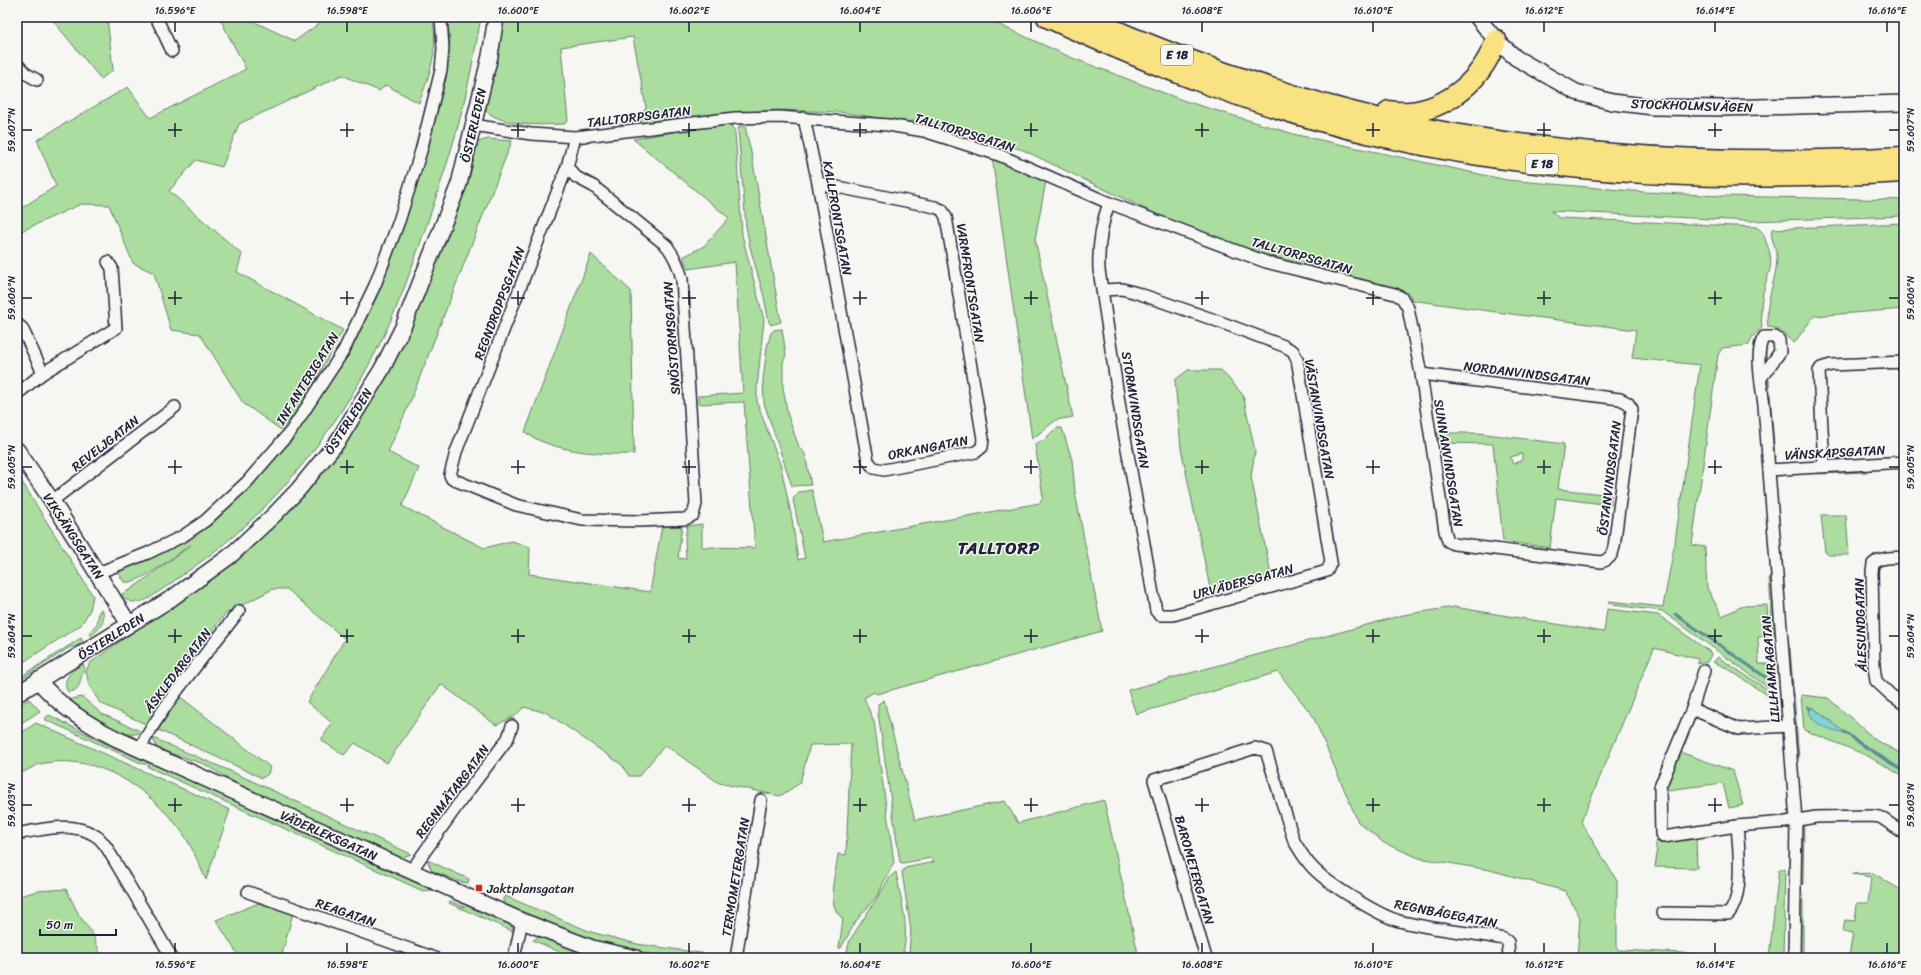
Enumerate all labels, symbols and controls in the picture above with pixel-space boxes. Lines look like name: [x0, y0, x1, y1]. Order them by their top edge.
text: 16.596°E: [155, 2, 197, 20]
text: 16.598°E: [326, 2, 369, 20]
text: 16.600°E: [497, 2, 540, 20]
text: 16.602°E: [669, 2, 711, 20]
text: 16.604°E: [839, 2, 882, 20]
text: 16.606°E: [1011, 2, 1053, 20]
text: 16.608°E: [1182, 2, 1224, 20]
text: 16.610°E: [1353, 2, 1394, 20]
text: 16.612°E: [1525, 2, 1565, 20]
text: 16.614°E: [1695, 2, 1736, 20]
text: 16.616°E: [1868, 2, 1908, 20]
road number: E 18: [1161, 45, 1193, 65]
street label: ÖSTERLEDEN: [454, 86, 493, 165]
street label: STOCKHOLMSVÄGEN: [1630, 92, 1753, 119]
street label: TALLTORPSGATAN: [586, 99, 692, 134]
street label: TALLTORPSGATAN: [912, 106, 1018, 159]
text: 59.607°N: [3, 108, 21, 152]
text: 59.607°N: [1902, 108, 1920, 152]
road number: E 18: [1526, 154, 1558, 174]
street label: KALLFRONTSGATAN: [816, 159, 859, 277]
street label: VARMFRONTSGATAN: [950, 222, 991, 344]
street label: TALLTORPSGATAN: [1249, 230, 1355, 281]
street label: REGNDROPPSGATAN: [467, 243, 532, 363]
text: 59.606°N: [3, 276, 21, 320]
text: 59.606°N: [1902, 276, 1920, 320]
street label: SNÖSTORMSGATAN: [656, 280, 687, 396]
street label: INFANTERIGATAN: [269, 327, 345, 430]
street label: STORMVINDSGATAN: [1115, 350, 1156, 470]
street label: NORDANVINDSGATAN: [1462, 354, 1591, 393]
street label: VÄSTANVINDSGATAN: [1298, 357, 1341, 481]
street label: ÖSTERLEDEN: [318, 383, 379, 459]
street label: SUNNANVINDSGATAN: [1427, 397, 1470, 529]
street label: REVELJGATAN: [66, 409, 144, 477]
street label: ÖSTANVINDSGATAN: [1591, 419, 1628, 537]
street label: ORKANGATAN: [886, 428, 970, 467]
street label: VÄNSKAPSGATAN: [1784, 438, 1886, 467]
text: 59.605°N: [3, 445, 21, 489]
text: 59.605°N: [1902, 445, 1920, 489]
street label: VIKSÄNGSGATAN: [37, 488, 110, 584]
district label: TALLTORP: [958, 533, 1040, 563]
street label: URVÄDERSGATAN: [1190, 557, 1296, 606]
street label: ÅLESUNDGATAN: [1847, 577, 1874, 674]
street label: ÖSTERLEDEN: [73, 607, 150, 666]
text: 59.604°N: [3, 614, 21, 658]
street label: LILLHAMRAGATAN: [1754, 614, 1787, 724]
text: 59.604°N: [1902, 614, 1920, 658]
street label: ÅSKLEDARGATAN: [137, 623, 217, 719]
street label: REGNMÄTARGATAN: [409, 739, 495, 843]
text: 59.603°N: [3, 783, 21, 827]
text: 59.603°N: [1902, 783, 1920, 827]
street label: VÄDERLEKSGATAN: [276, 804, 381, 867]
street label: BAROMETERGATAN: [1168, 813, 1221, 928]
street label: TERMOMETERGATAN: [715, 816, 756, 938]
place label: Jaktplansgatan: [486, 877, 574, 900]
marker: Jaktplansgatan: [474, 883, 484, 893]
street label: REAGATAN: [313, 891, 379, 934]
street label: REGNBÅGEGATAN: [1393, 892, 1499, 935]
scale bar: [40, 911, 116, 937]
text: 50 m: [46, 914, 73, 936]
text: 16.596°E: [155, 956, 197, 974]
text: 16.598°E: [326, 956, 369, 974]
text: 16.600°E: [497, 956, 540, 974]
text: 16.602°E: [669, 956, 711, 974]
text: 16.604°E: [839, 956, 882, 974]
text: 16.606°E: [1011, 956, 1053, 974]
text: 16.608°E: [1182, 956, 1224, 974]
text: 16.610°E: [1353, 956, 1394, 974]
text: 16.612°E: [1525, 956, 1565, 974]
text: 16.614°E: [1695, 956, 1736, 974]
text: 16.616°E: [1868, 956, 1908, 974]

